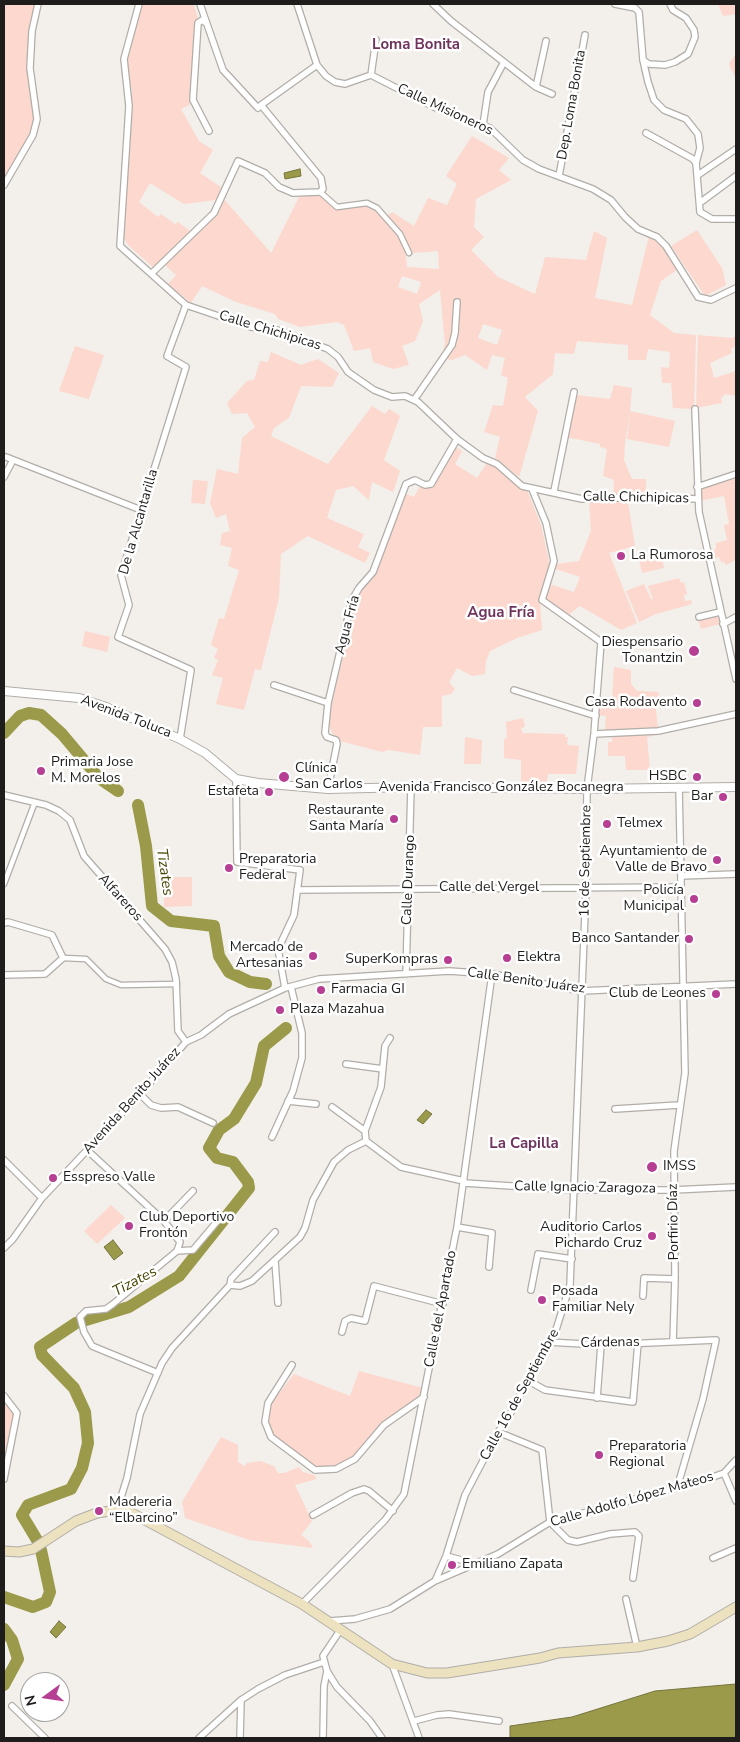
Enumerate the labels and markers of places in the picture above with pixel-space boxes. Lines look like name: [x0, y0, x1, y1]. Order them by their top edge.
place label: La Rumorosa: [631, 548, 713, 564]
marker: La Rumorosa: [615, 550, 627, 562]
place label: Diespensario Tonantzin: [601, 635, 683, 668]
marker: Diespensario Tonantzin: [687, 644, 701, 658]
place label: Casa Rodavento: [585, 695, 687, 711]
marker: Casa Rodavento: [691, 697, 703, 709]
place label: Primaria Jose M. Morelos: [51, 755, 133, 788]
place label: Clínica San Carlos: [295, 761, 363, 794]
marker: Primaria Jose M. Morelos: [35, 765, 47, 777]
place label: HSBC: [649, 769, 687, 785]
marker: Clínica San Carlos: [277, 770, 291, 784]
marker: HSBC: [691, 771, 703, 783]
place label: Estafeta: [208, 784, 259, 800]
marker: Estafeta: [263, 786, 275, 798]
place label: Bar: [691, 789, 713, 805]
marker: Bar: [717, 791, 729, 803]
place label: Restaurante Santa María: [308, 803, 384, 836]
marker: Restaurante Santa María: [388, 813, 400, 825]
place label: Telmex: [617, 816, 663, 832]
marker: Telmex: [601, 818, 613, 830]
place label: Ayuntamiento de Valle de Bravo: [599, 844, 707, 876]
place label: Preparatoria Federal: [239, 852, 316, 884]
marker: Ayuntamiento de Valle de Bravo: [711, 854, 723, 866]
marker: Preparatoria Federal: [223, 862, 235, 874]
place label: Policía Municipal: [624, 883, 684, 916]
marker: Policía Municipal: [688, 893, 700, 905]
place label: Banco Santander: [572, 931, 679, 947]
marker: Banco Santander: [683, 933, 695, 945]
place label: Mercado de Artesanias: [230, 940, 303, 972]
marker: Mercado de Artesanias: [307, 950, 319, 962]
place label: Elektra: [517, 950, 561, 966]
place label: SuperKompras: [345, 952, 438, 968]
marker: Elektra: [501, 952, 513, 964]
marker: SuperKompras: [442, 954, 454, 966]
place label: Farmacia GI: [331, 982, 405, 998]
marker: Farmacia GI: [315, 984, 327, 996]
place label: Club de Leones: [609, 986, 706, 1002]
marker: Club de Leones: [710, 988, 722, 1000]
place label: Plaza Mazahua: [290, 1002, 384, 1018]
marker: Plaza Mazahua: [274, 1004, 286, 1016]
place label: IMSS: [663, 1159, 696, 1175]
marker: IMSS: [645, 1160, 659, 1174]
place label: Esspreso Valle: [63, 1170, 155, 1186]
marker: Esspreso Valle: [47, 1172, 59, 1184]
place label: Club Deportivo Frontón: [139, 1210, 234, 1242]
marker: Club Deportivo Frontón: [123, 1220, 135, 1232]
place label: Auditorio Carlos Pichardo Cruz: [540, 1220, 642, 1252]
marker: Auditorio Carlos Pichardo Cruz: [646, 1230, 658, 1242]
place label: Posada Familiar Nely: [552, 1284, 634, 1316]
marker: Posada Familiar Nely: [536, 1294, 548, 1306]
place label: Preparatoria Regional: [609, 1439, 686, 1471]
marker: Preparatoria Regional: [593, 1449, 605, 1461]
place label: Madereria “Elbarcino”: [109, 1495, 178, 1528]
marker: Madereria “Elbarcino”: [93, 1505, 105, 1517]
place label: Emiliano Zapata: [462, 1557, 563, 1573]
marker: Emiliano Zapata: [446, 1559, 458, 1571]

